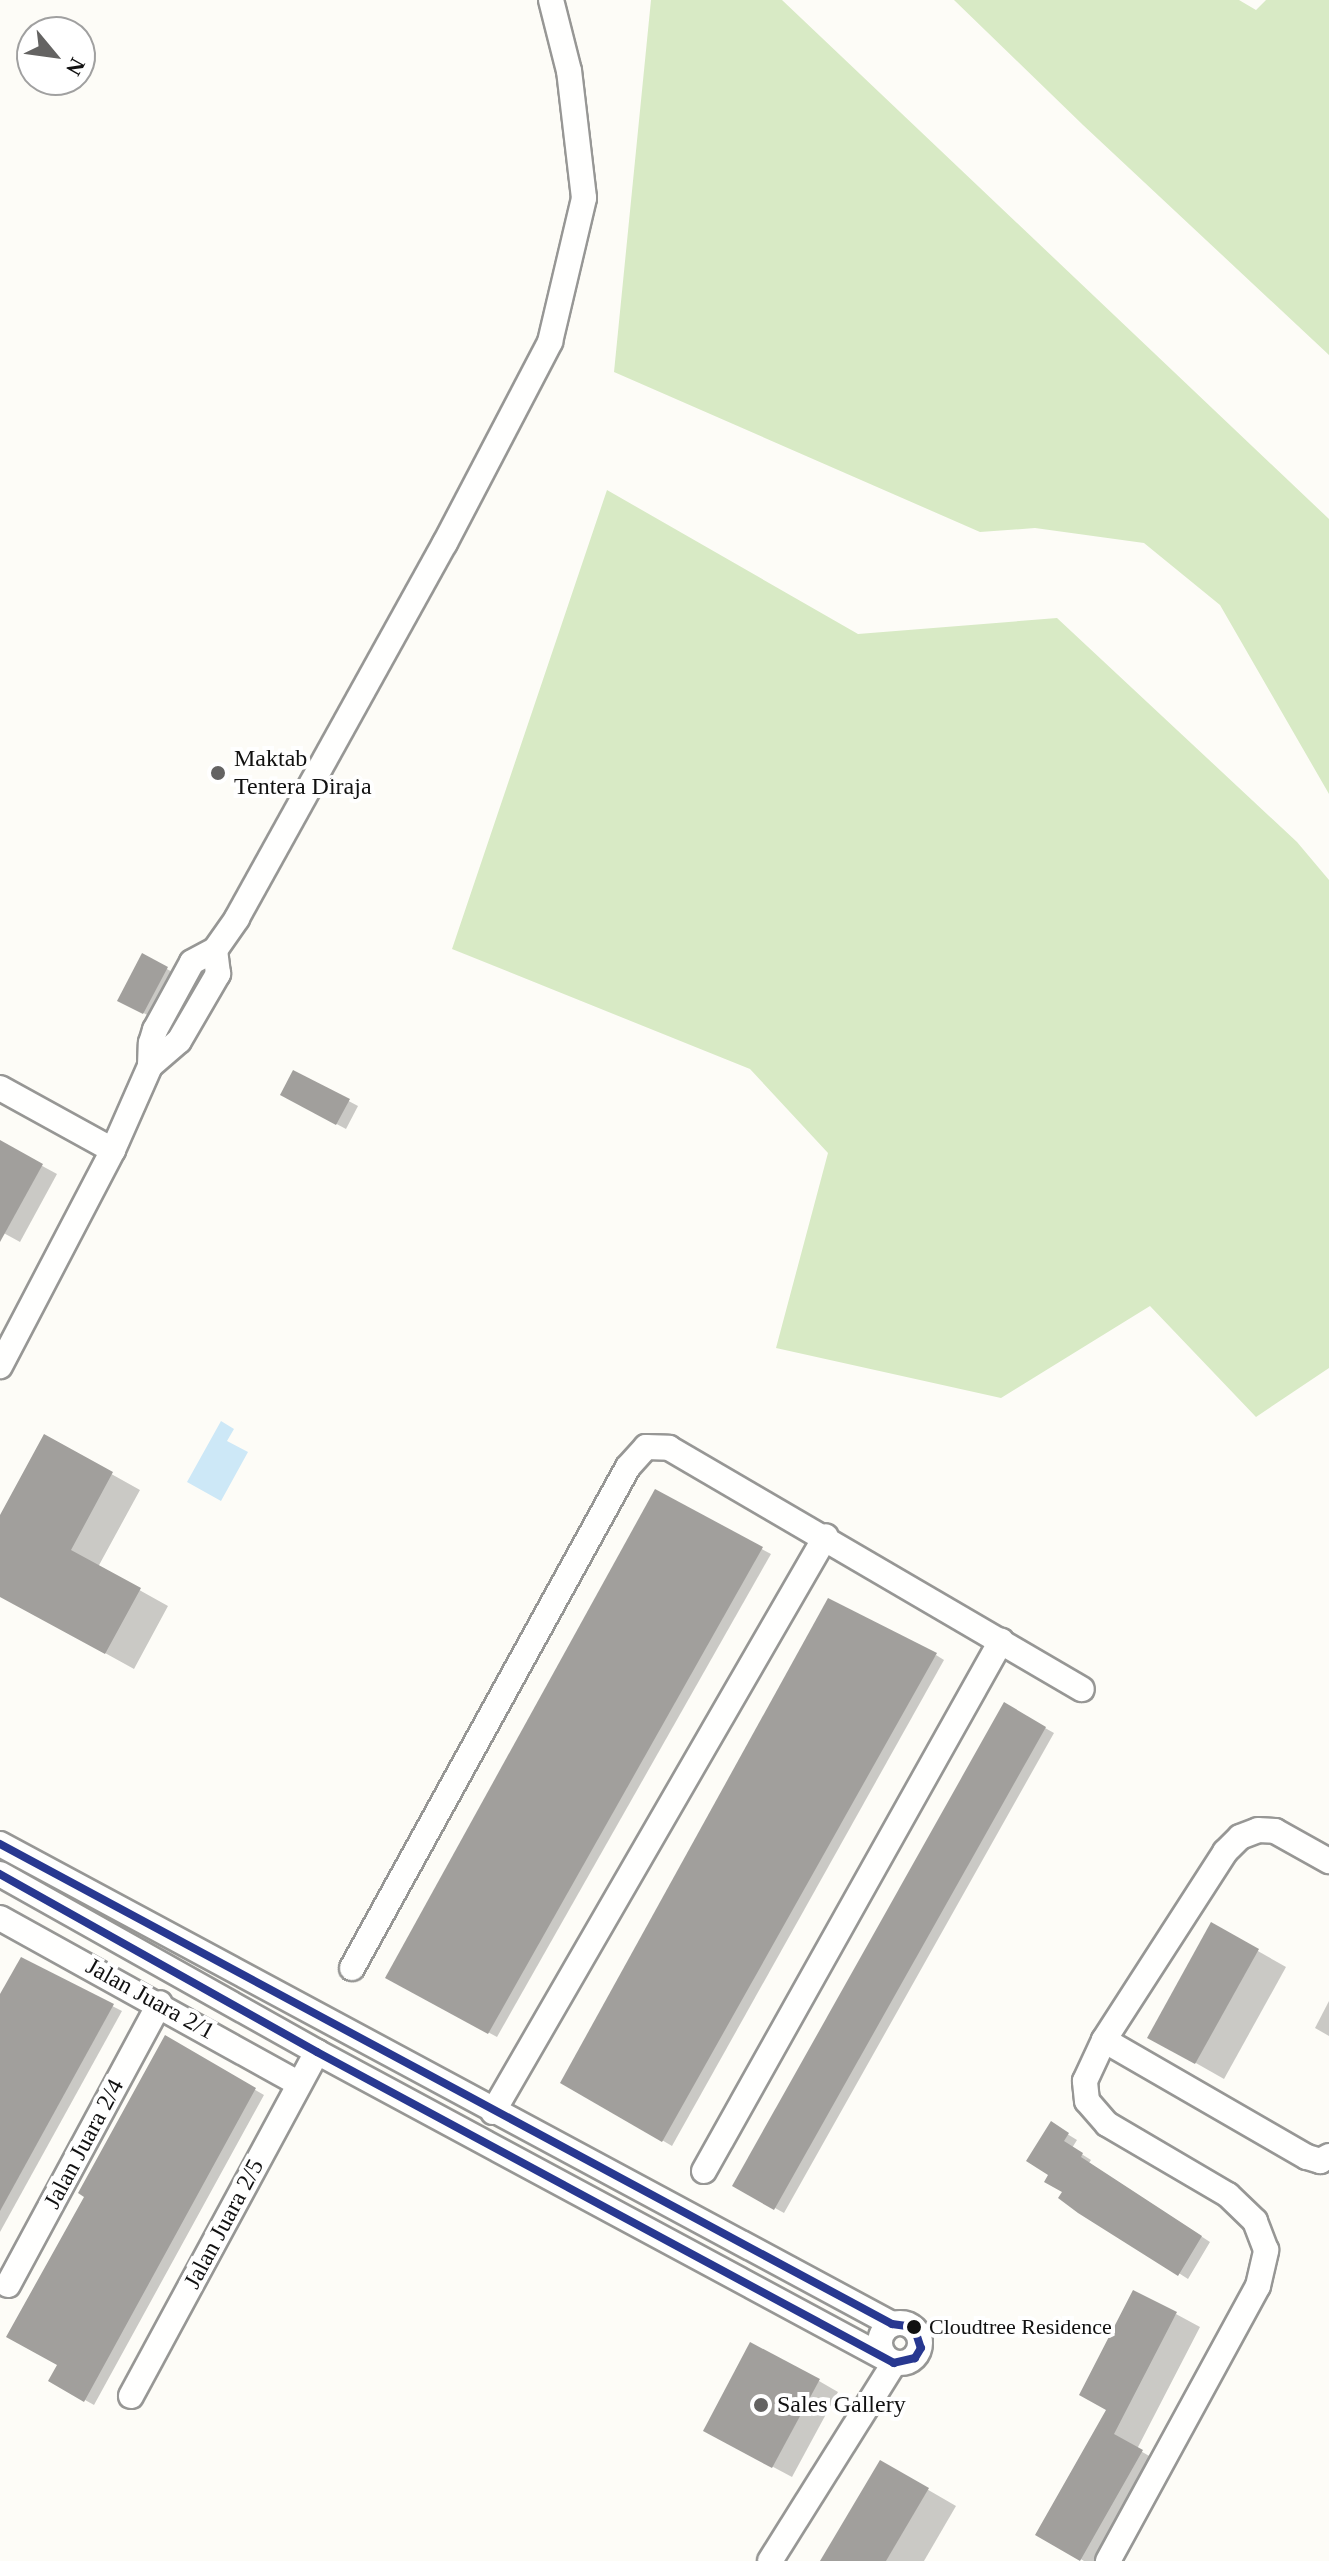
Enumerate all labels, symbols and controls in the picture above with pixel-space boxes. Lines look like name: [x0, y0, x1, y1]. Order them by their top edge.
north arrow: [16, 16, 96, 96]
text: N: [61, 54, 90, 80]
place label: Maktab Tentera Diraja: [234, 745, 372, 801]
marker: Maktab Tentera Diraja: [209, 764, 227, 782]
street label: Jalan Juara 2/1: [81, 1952, 219, 2046]
street label: Jalan Juara 2/4: [38, 2074, 130, 2214]
street label: Jalan Juara 2/5: [178, 2154, 270, 2294]
place label: Cloudtree Residence: [929, 2314, 1112, 2340]
marker: Cloudtree Residence: [906, 2319, 922, 2335]
place label: Sales Gallery: [777, 2391, 906, 2419]
marker: Sales Gallery: [752, 2396, 770, 2414]

